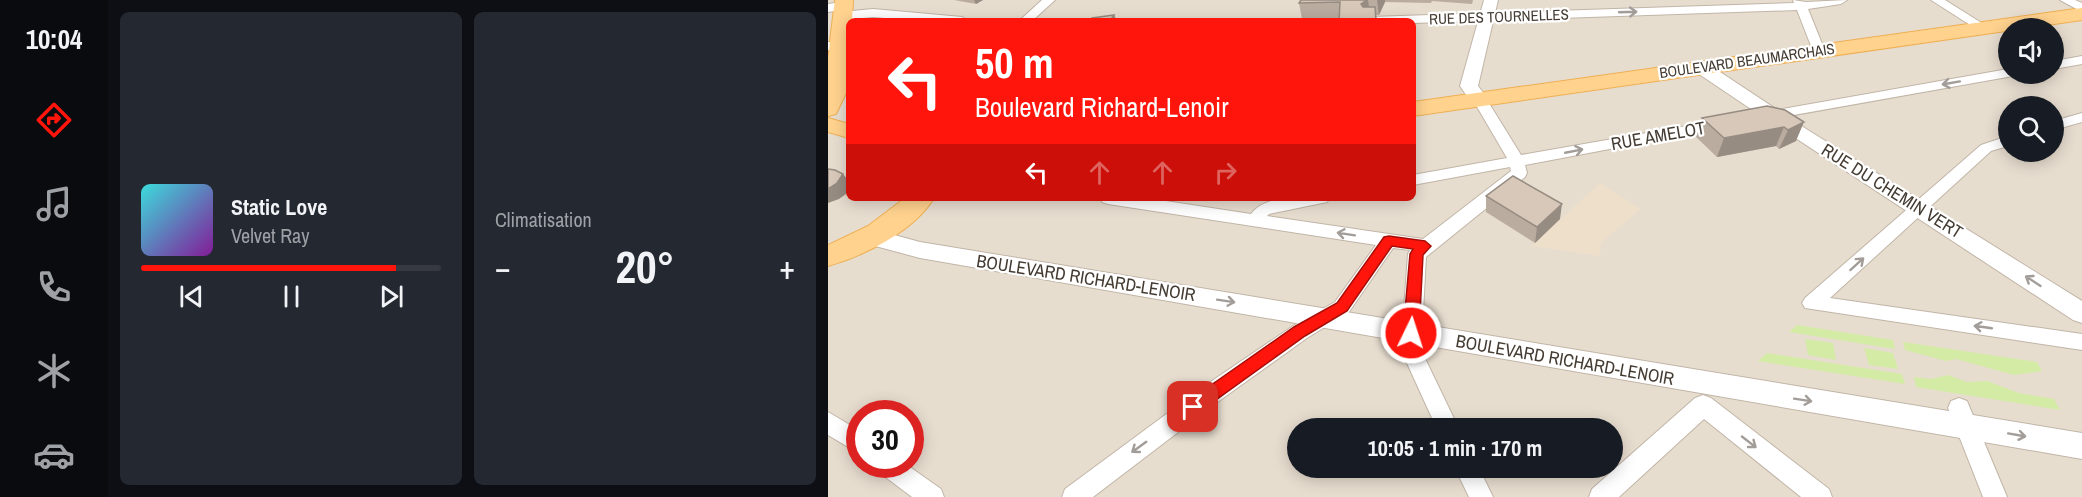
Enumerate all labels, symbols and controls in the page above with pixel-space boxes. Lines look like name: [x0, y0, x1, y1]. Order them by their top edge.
street label: RUE DES TOURNELLES: [1429, 4, 1569, 29]
one-way arrow: [1618, 7, 1638, 18]
map controls: [1998, 18, 2064, 162]
button: sound: [1998, 18, 2064, 84]
text: 10:04: [26, 21, 82, 57]
text: 50 m: [975, 35, 1054, 91]
street label: BOULEVARD BEAUMARCHAIS: [1658, 38, 1836, 83]
icon: left: [876, 42, 954, 120]
one-way arrow: [1942, 78, 1961, 89]
text: Boulevard Richard-Lenoir: [975, 89, 1229, 125]
button: search: [1998, 96, 2064, 162]
icon: directions: [33, 99, 75, 141]
street label: RUE AMELOT: [1609, 115, 1707, 156]
street label: RUE DU CHEMIN VERT: [1817, 137, 1968, 244]
one-way arrow: [1564, 145, 1584, 156]
icon: left: [1020, 156, 1053, 189]
icon: ahead: [1083, 156, 1116, 189]
icon: ahead: [1146, 156, 1179, 189]
icon: right: [1209, 156, 1242, 189]
icon: music: [33, 183, 75, 225]
text: Static Love: [231, 192, 327, 222]
text: Climatisation: [495, 206, 592, 233]
text: Velvet Ray: [231, 222, 309, 249]
one-way arrow: [1337, 229, 1356, 240]
text: 20°: [615, 236, 675, 297]
text: −: [495, 245, 511, 289]
text: +: [779, 245, 795, 289]
street label: BOULEVARD RICHARD-LENOIR: [975, 248, 1198, 307]
one-way arrow: [1849, 257, 1864, 271]
icon: phone: [33, 266, 75, 308]
one-way arrow: [2025, 275, 2042, 287]
icon: previous: [175, 280, 208, 313]
icon: pause: [275, 280, 308, 313]
icon: next: [375, 280, 408, 313]
one-way arrow: [1216, 295, 1236, 306]
position arrow: [1379, 301, 1443, 365]
one-way arrow: [1973, 322, 1993, 333]
street label: BOULEVARD RICHARD-LENOIR: [1454, 328, 1676, 391]
icon: climate: [33, 350, 75, 392]
pin: [1167, 381, 1218, 432]
icon: arrive: [1176, 390, 1209, 423]
one-way arrow: [1793, 395, 1813, 406]
speed limit sign: 30: [846, 400, 924, 478]
one-way arrow: [2006, 429, 2026, 440]
text: 10:05 · 1 min · 170 m: [1368, 433, 1542, 463]
icon: car: [33, 434, 75, 476]
one-way arrow: [1741, 435, 1757, 448]
one-way arrow: [1131, 440, 1147, 453]

